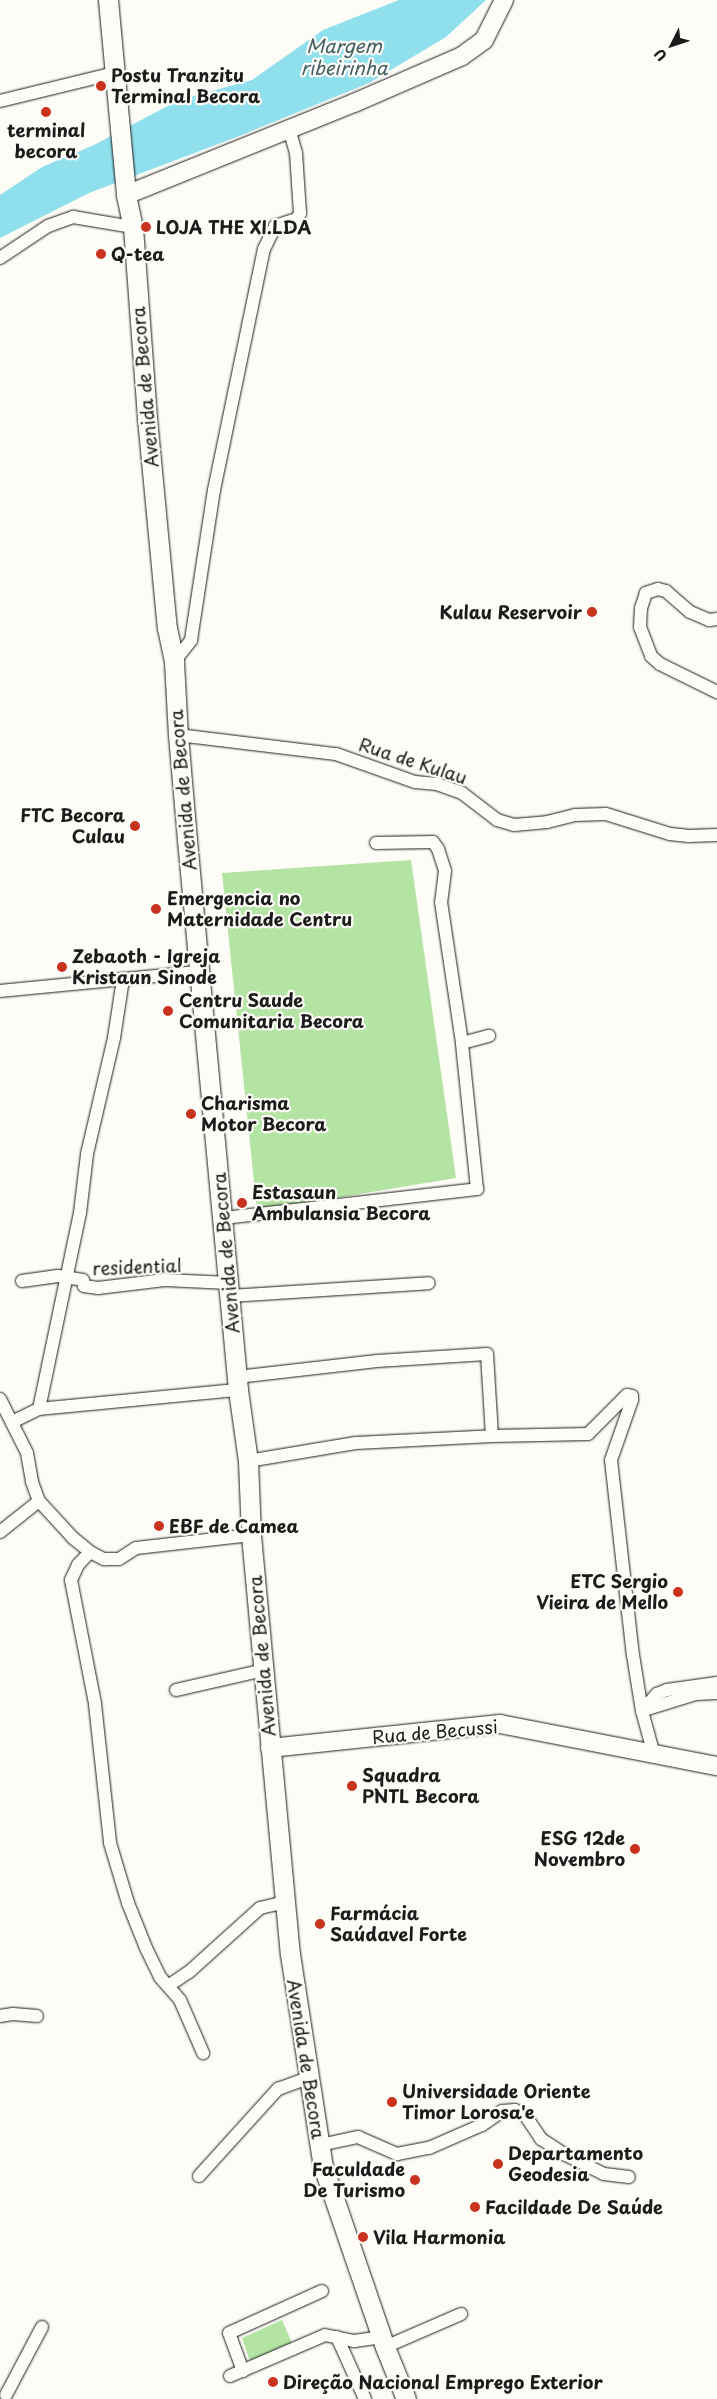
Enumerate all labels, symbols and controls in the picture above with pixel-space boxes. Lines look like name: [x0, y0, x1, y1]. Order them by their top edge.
north arrow: [647, 20, 697, 70]
water label: Margem ribeirinha: [300, 35, 388, 79]
text: U: [649, 44, 672, 66]
place label: Postu Tranzitu Terminal Becora: [111, 65, 262, 108]
marker: Postu Tranzitu Terminal Becora: [95, 80, 107, 92]
marker: terminal becora: [40, 106, 52, 118]
place label: terminal becora: [7, 120, 85, 162]
place label: LOJA THE XI.LDA: [156, 216, 314, 238]
marker: LOJA THE XI.LDA: [140, 221, 152, 233]
place label: Q-tea: [111, 243, 164, 265]
marker: Q-tea: [95, 248, 107, 260]
street label: Avenida de Becora: [127, 305, 163, 469]
place label: Kulau Reservoir: [439, 601, 582, 623]
marker: Kulau Reservoir: [586, 606, 598, 618]
street label: Avenida de Becora: [165, 708, 201, 872]
street label: Rua de Kulau: [355, 733, 471, 789]
place label: FTC Becora Culau: [19, 805, 125, 848]
marker: FTC Becora Culau: [129, 820, 141, 832]
place label: Emergencia no Maternidade Centru: [167, 888, 352, 931]
marker: Emergencia no Maternidade Centru: [149, 902, 163, 916]
place label: Zebaoth - Igreja Kristaun Sinode: [72, 946, 220, 989]
marker: Zebaoth - Igreja Kristaun Sinode: [56, 961, 68, 973]
place label: Centru Saude Comunitaria Becora: [179, 990, 366, 1032]
marker: Centru Saude Comunitaria Becora: [161, 1004, 175, 1018]
place label: Charisma Motor Becora: [201, 1093, 327, 1136]
marker: Charisma Motor Becora: [185, 1108, 197, 1120]
street label: Avenida de Becora: [208, 1171, 244, 1335]
place label: Estasaun Ambulansia Becora: [252, 1182, 431, 1224]
marker: Estasaun Ambulansia Becora: [236, 1197, 248, 1209]
street label: residential: [92, 1255, 182, 1279]
place label: EBF de Camea: [169, 1515, 300, 1537]
marker: EBF de Camea: [153, 1520, 165, 1532]
place label: ETC Sergio Vieira de Mello: [535, 1571, 668, 1614]
street label: Avenida de Becora: [244, 1574, 280, 1738]
marker: ETC Sergio Vieira de Mello: [672, 1586, 684, 1598]
street label: Rua de Becussi: [370, 1716, 500, 1748]
place label: Squadra PNTL Becora: [362, 1765, 482, 1808]
marker: Squadra PNTL Becora: [346, 1780, 358, 1792]
place label: ESG 12de Novembro: [534, 1828, 625, 1870]
marker: ESG 12de Novembro: [629, 1843, 641, 1855]
place label: Farmácia Saúdavel Forte: [330, 1903, 468, 1946]
marker: Farmácia Saúdavel Forte: [314, 1918, 326, 1930]
street label: Avenida de Becora: [283, 1977, 329, 2141]
place label: Universidade Oriente Timor Lorosa'e: [402, 2081, 591, 2124]
marker: Universidade Oriente Timor Lorosa'e: [386, 2096, 398, 2108]
place label: Departamento Geodesia: [508, 2143, 643, 2186]
marker: Departamento Geodesia: [492, 2158, 504, 2170]
place label: Faculdade De Turismo: [303, 2159, 405, 2202]
marker: Faculdade De Turismo: [409, 2174, 421, 2186]
place label: Facildade De Saúde: [485, 2196, 663, 2218]
marker: Facildade De Saúde: [469, 2201, 481, 2213]
place label: Vila Harmonia: [373, 2226, 507, 2248]
marker: Vila Harmonia: [357, 2231, 369, 2243]
place label: Direção Nacional Emprego Exterior: [283, 2371, 604, 2393]
marker: Direção Nacional Emprego Exterior: [267, 2376, 279, 2388]

